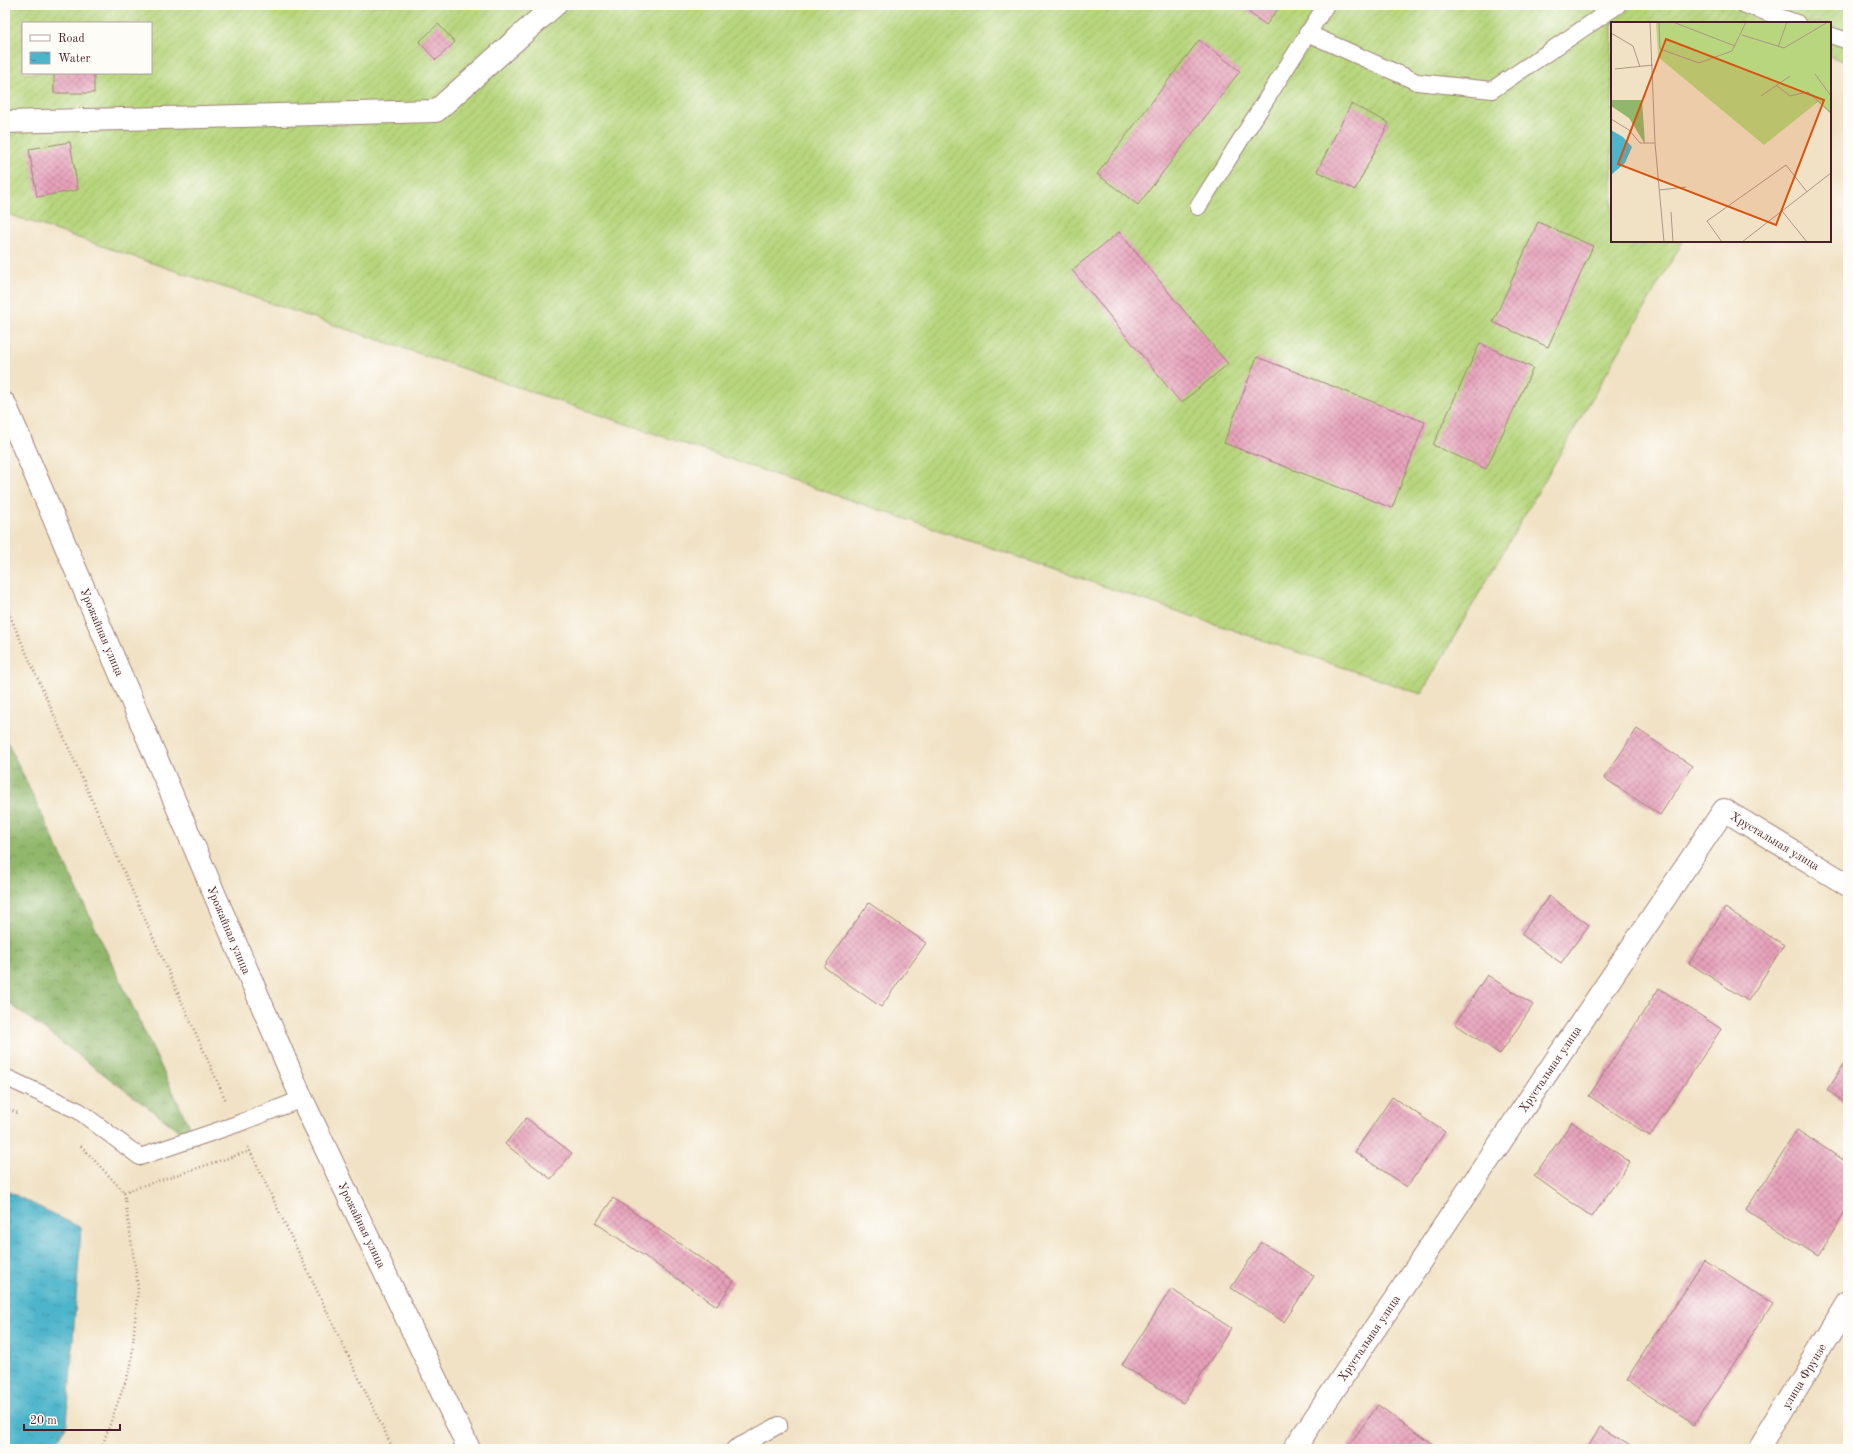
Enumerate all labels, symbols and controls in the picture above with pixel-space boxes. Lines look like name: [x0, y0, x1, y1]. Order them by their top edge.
legend: [22, 22, 152, 74]
inset map: [1611, 22, 1831, 242]
text: Road: [58, 33, 85, 45]
text: Water: [58, 53, 91, 65]
street label: Урожайная улица: [77, 587, 125, 678]
street label: Хрустальная улица: [1728, 811, 1821, 873]
street label: Урожайная улица: [204, 885, 252, 976]
street label: Хрустальная улица: [1518, 1024, 1584, 1115]
street label: Урожайная улица: [335, 1180, 387, 1270]
street label: Хрустальная улица: [1337, 1293, 1403, 1384]
street label: улица Фрунзе: [1781, 1341, 1829, 1411]
scale bar: [24, 1406, 120, 1432]
text: 20 m: [30, 1415, 57, 1427]

